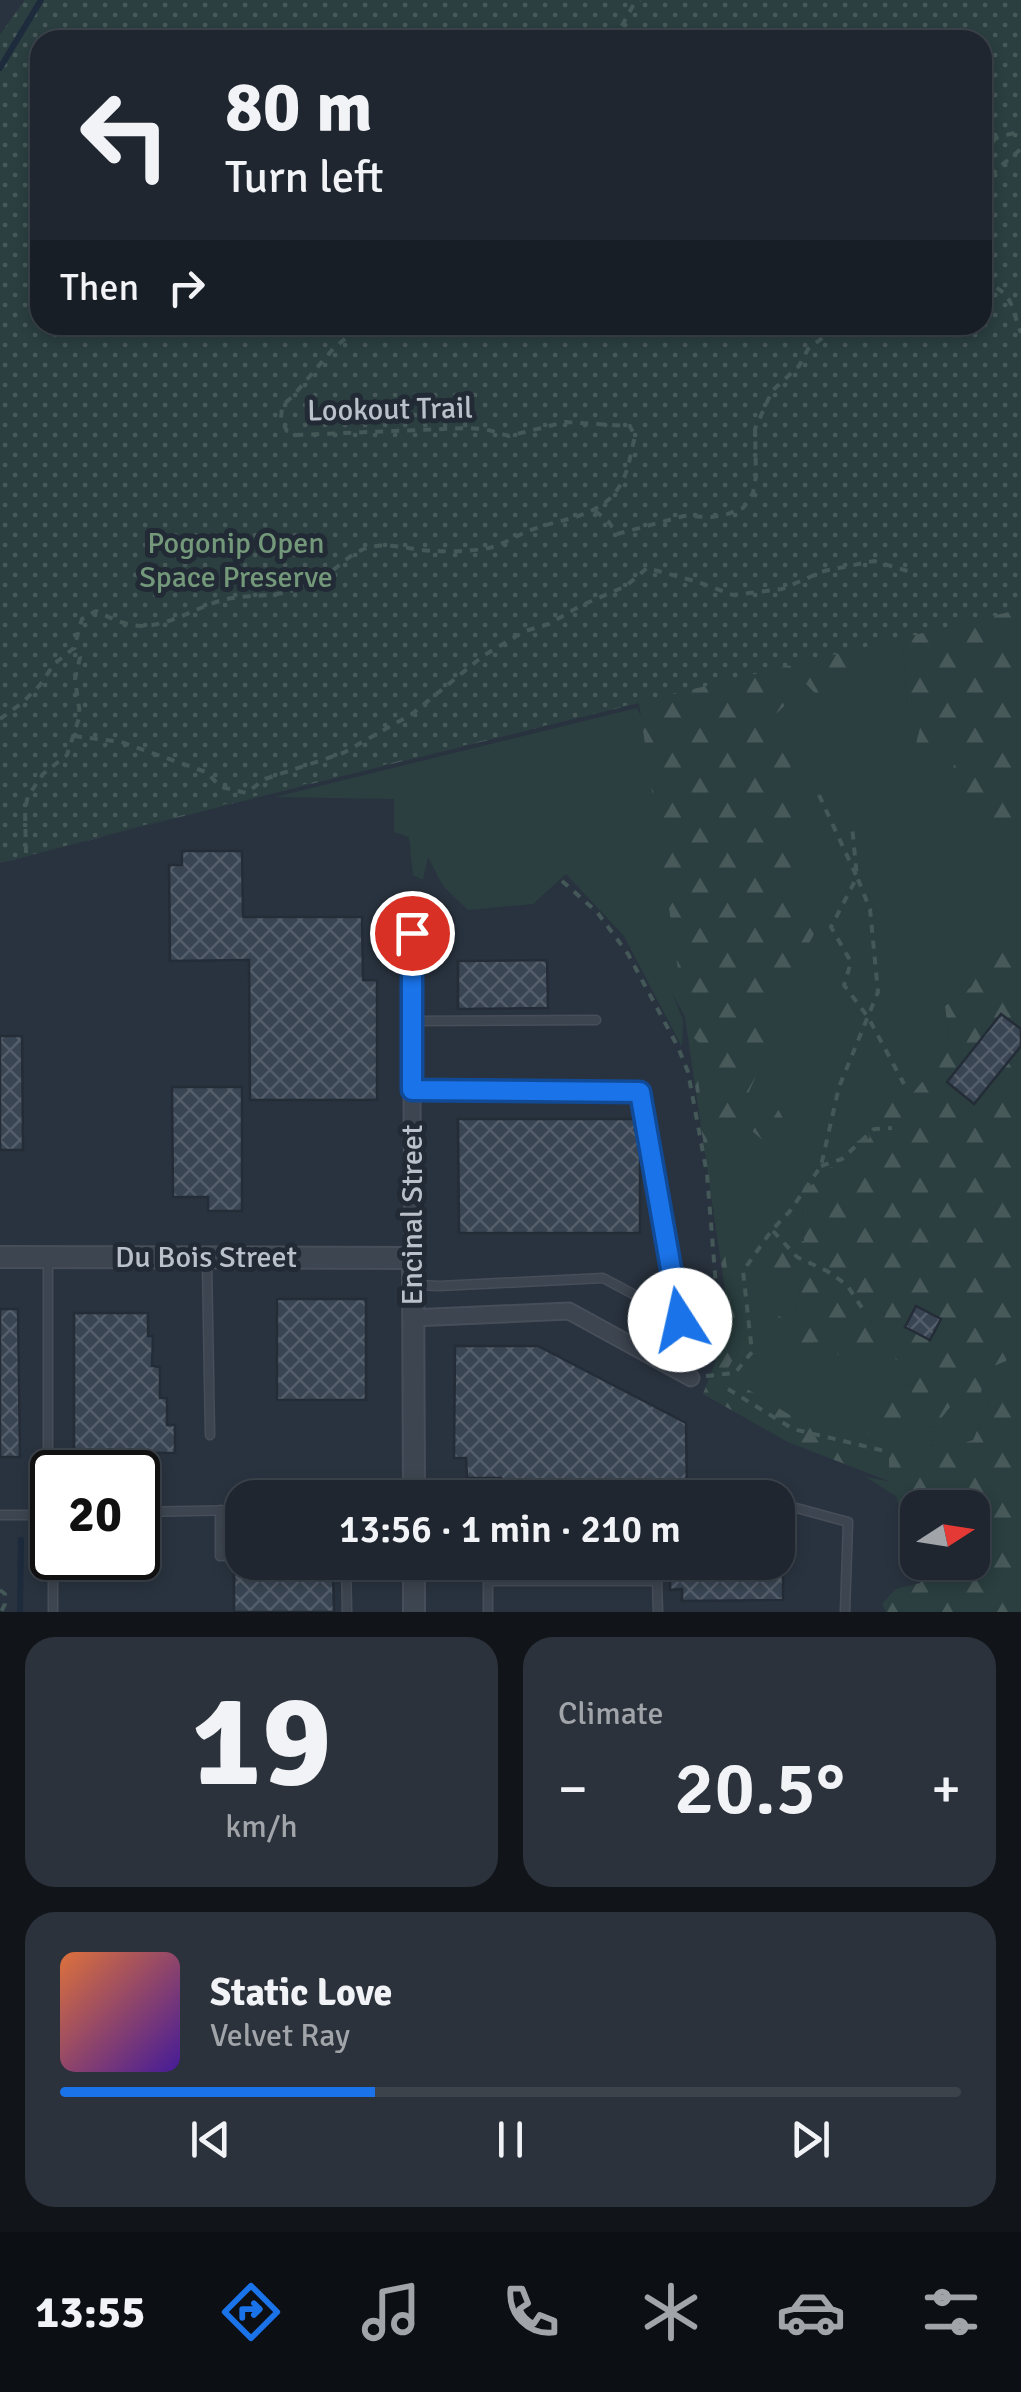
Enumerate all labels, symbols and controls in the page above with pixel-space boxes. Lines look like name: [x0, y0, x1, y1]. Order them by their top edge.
text: 80 m: [225, 64, 373, 150]
icon: left: [60, 70, 190, 200]
text: Turn left: [225, 150, 384, 205]
icon: right: [159, 260, 214, 315]
text: Then: [60, 264, 139, 311]
street label: Lookout Trail: [307, 390, 473, 429]
park label: Pogonip Open Space Preserve: [139, 525, 333, 596]
pin: [370, 891, 455, 976]
icon: arrive: [385, 906, 440, 961]
street label: Encinal Street: [394, 1124, 431, 1306]
street label: Du Bois Street: [115, 1239, 297, 1276]
position arrow: [628, 1268, 732, 1372]
speed limit sign: 20: [30, 1450, 160, 1580]
north arrow: [900, 1490, 990, 1580]
map controls: [900, 1490, 990, 1580]
text: 13:56 · 1 min · 210 m: [339, 1506, 681, 1553]
text: 19: [191, 1662, 332, 1822]
text: Climate: [558, 1694, 664, 1733]
text: 20.5°: [674, 1742, 845, 1835]
text: −: [558, 1755, 588, 1823]
text: +: [931, 1755, 961, 1823]
text: km/h: [225, 1807, 298, 1846]
text: Static Love: [210, 1969, 392, 2016]
text: Velvet Ray: [210, 2016, 350, 2055]
icon: previous: [183, 2112, 238, 2167]
icon: pause: [483, 2112, 538, 2167]
icon: next: [783, 2112, 838, 2167]
icon: directions: [216, 2277, 286, 2347]
icon: music: [356, 2277, 426, 2347]
icon: phone: [496, 2277, 566, 2347]
icon: climate: [636, 2277, 706, 2347]
icon: car: [776, 2277, 846, 2347]
icon: filters: [916, 2277, 986, 2347]
text: 13:55: [35, 2285, 145, 2340]

